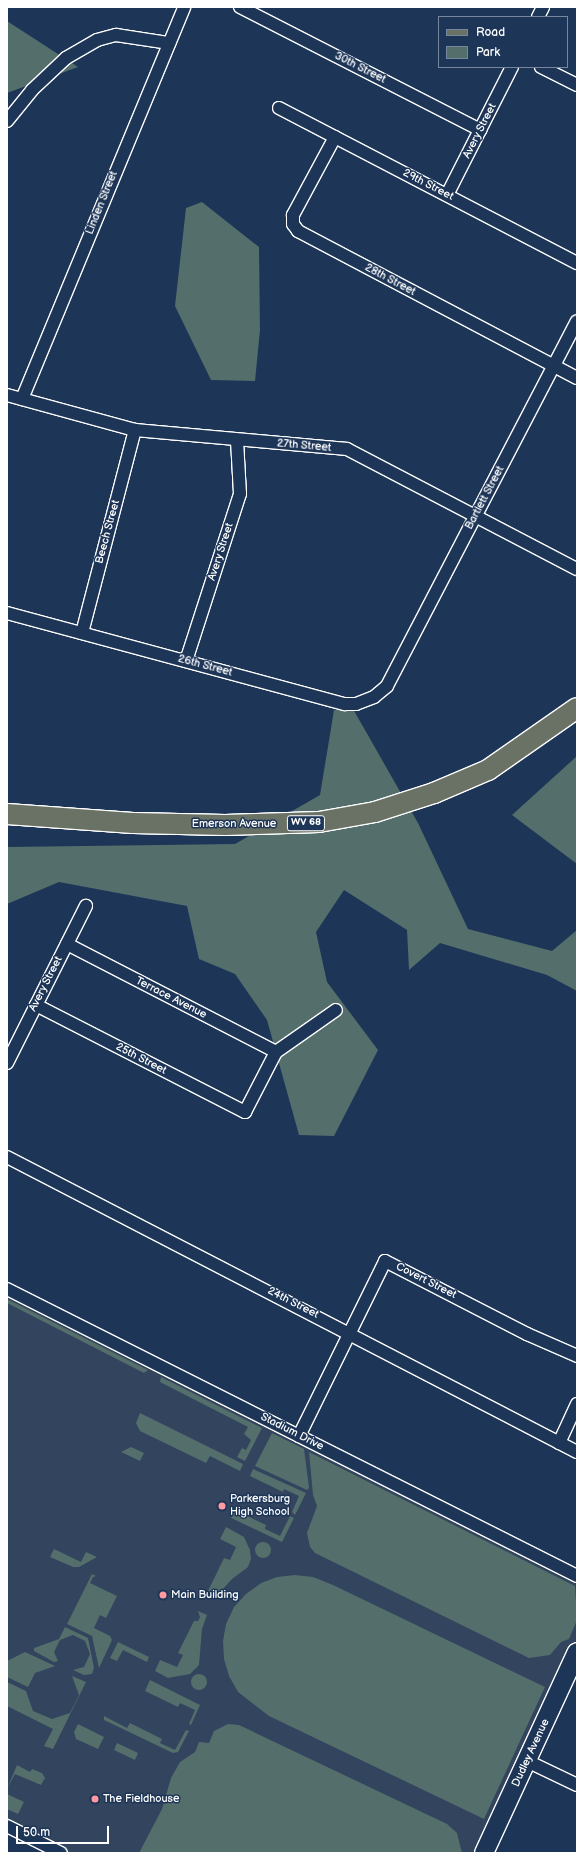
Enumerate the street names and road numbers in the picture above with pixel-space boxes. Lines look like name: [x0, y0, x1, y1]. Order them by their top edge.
street label: 30th Street: [332, 49, 388, 87]
street label: Avery Street: [460, 101, 500, 161]
street label: 29th Street: [400, 167, 456, 203]
street label: Linden Street: [83, 169, 121, 237]
street label: 28th Street: [362, 261, 418, 299]
street label: 27th Street: [276, 437, 332, 455]
street label: Bartlett Street: [463, 464, 507, 532]
street label: Beech Street: [93, 499, 123, 565]
street label: Avery Street: [205, 521, 237, 583]
street label: 26th Street: [176, 652, 234, 680]
road number: WV 68: [286, 815, 326, 831]
street label: Emerson Avenue: [192, 817, 276, 831]
street label: Avery Street: [26, 954, 66, 1014]
street label: Terrace Avenue: [133, 974, 209, 1022]
street label: 25th Street: [113, 1041, 169, 1077]
street label: Covert Street: [393, 1260, 459, 1302]
street label: 24th Street: [265, 1284, 321, 1322]
street label: Stadium Drive: [258, 1410, 326, 1454]
street label: Dudley Avenue: [509, 1717, 553, 1789]

